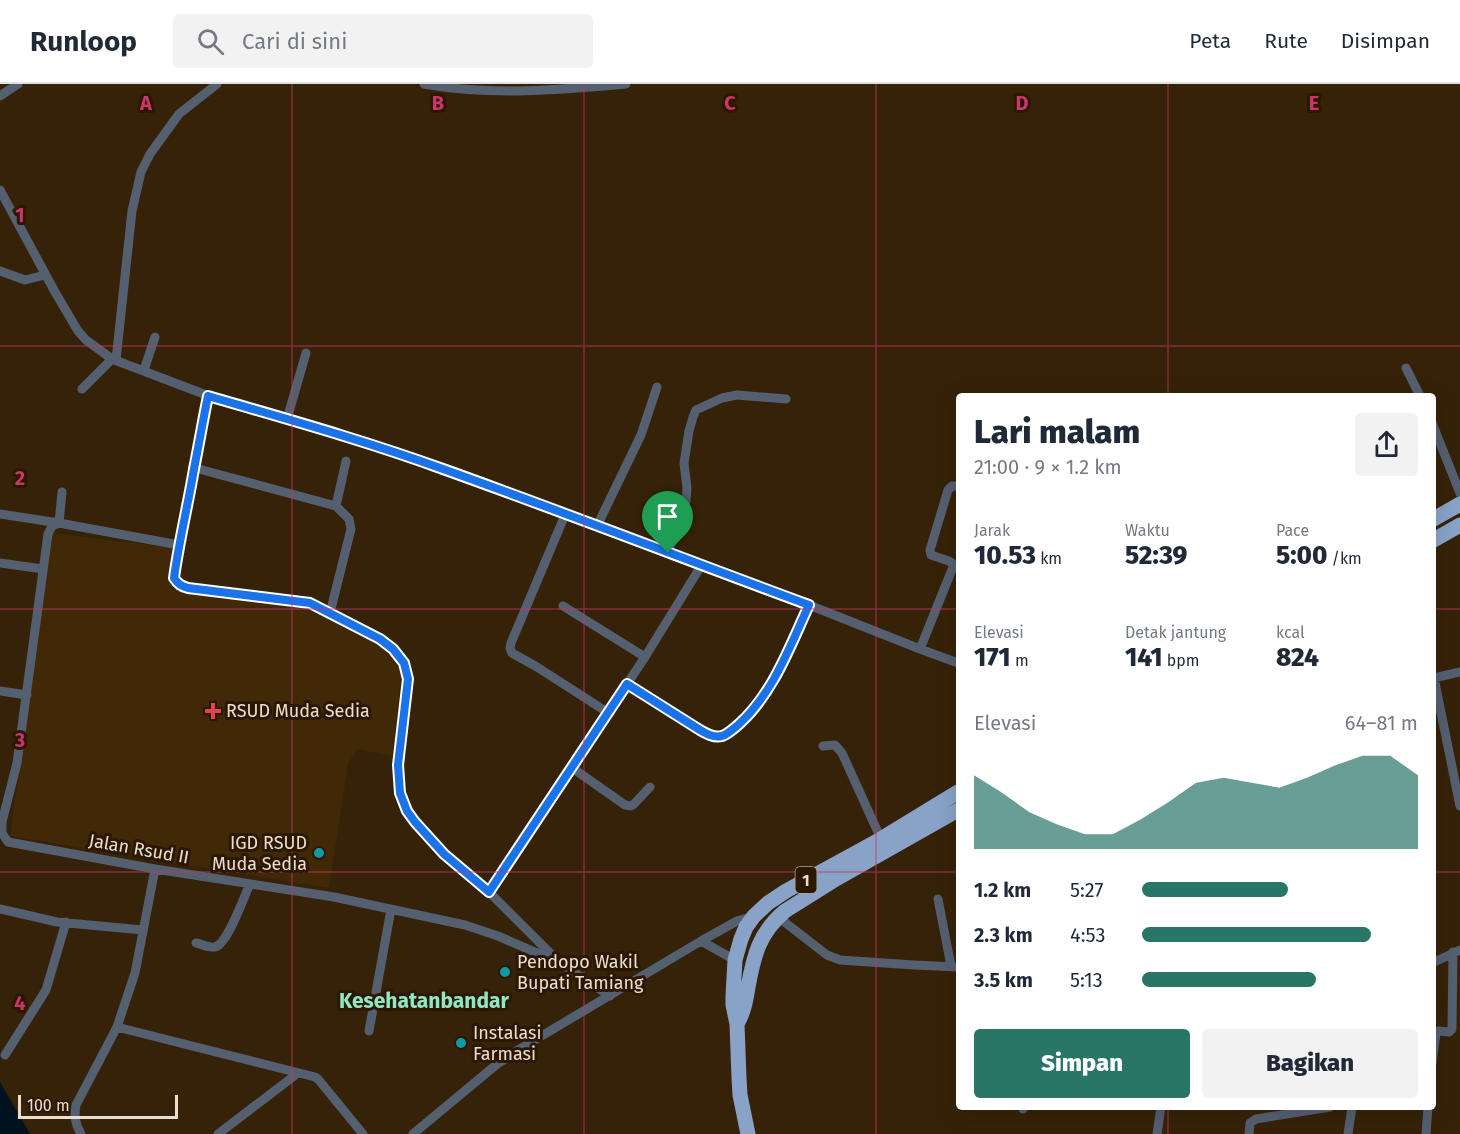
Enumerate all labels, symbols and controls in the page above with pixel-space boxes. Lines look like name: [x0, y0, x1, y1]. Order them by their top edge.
search box: [173, 14, 593, 68]
text: Runloop: [30, 25, 137, 58]
icon: search: [194, 25, 227, 58]
text: Cari di sini: [242, 28, 347, 55]
text: Peta: [1189, 28, 1231, 54]
text: Rute: [1264, 28, 1308, 54]
text: Disimpan: [1341, 28, 1430, 54]
text: A: [139, 91, 153, 115]
text: B: [432, 91, 444, 115]
text: C: [724, 91, 736, 115]
text: D: [1015, 91, 1029, 115]
text: E: [1309, 91, 1319, 115]
text: 1: [15, 203, 25, 227]
text: Lari malam: [974, 412, 1140, 452]
button: share: [1355, 413, 1418, 476]
text: 21:00 · 9 × 1.2 km: [974, 455, 1122, 479]
text: 2: [15, 466, 25, 490]
pin: [642, 491, 693, 553]
icon: arrive: [651, 500, 684, 533]
text: Jarak: [974, 521, 1010, 540]
text: Waktu: [1125, 521, 1170, 540]
text: Pace: [1276, 521, 1309, 540]
text: 10.53: [974, 540, 1036, 571]
text: 52:39: [1125, 540, 1187, 571]
text: 5:00: [1276, 540, 1327, 571]
text: km: [1036, 549, 1062, 568]
text: /km: [1327, 549, 1362, 568]
text: Elevasi: [974, 623, 1024, 642]
text: Detak jantung: [1125, 623, 1226, 642]
text: kcal: [1276, 623, 1305, 642]
text: 171: [974, 642, 1011, 673]
text: 141: [1125, 642, 1163, 673]
text: 824: [1276, 642, 1319, 673]
text: m: [1011, 651, 1029, 670]
text: bpm: [1163, 651, 1200, 670]
place label: RSUD Muda Sedia: [226, 700, 370, 722]
marker: RSUD Muda Sedia: [204, 702, 222, 720]
text: Elevasi: [974, 711, 1036, 735]
text: 64–81 m: [1345, 711, 1418, 735]
text: 3: [14, 728, 25, 752]
street label: Jalan Rsud II: [87, 829, 191, 869]
place label: IGD RSUD Muda Sedia: [212, 832, 307, 875]
marker: IGD RSUD Muda Sedia: [312, 846, 326, 860]
road number: 1: [796, 867, 816, 893]
text: 1.2 km: [974, 878, 1031, 902]
text: 5:27: [1070, 878, 1103, 902]
text: 2.3 km: [974, 923, 1033, 947]
text: 4:53: [1070, 923, 1105, 947]
place label: Pendopo Wakil Bupati Tamiang: [517, 951, 644, 994]
marker: Pendopo Wakil Bupati Tamiang: [498, 965, 512, 979]
text: 3.5 km: [974, 968, 1033, 992]
text: 5:13: [1070, 968, 1103, 992]
district label: Kesehatanbandar: [339, 988, 509, 1014]
text: 4: [14, 991, 26, 1015]
place label: Instalasi Farmasi: [473, 1022, 542, 1065]
button: Simpan: [974, 1029, 1190, 1098]
button: Bagikan: [1202, 1029, 1418, 1098]
marker: Instalasi Farmasi: [454, 1036, 468, 1050]
scale bar: [18, 1092, 178, 1120]
text: 100 m: [27, 1096, 70, 1115]

